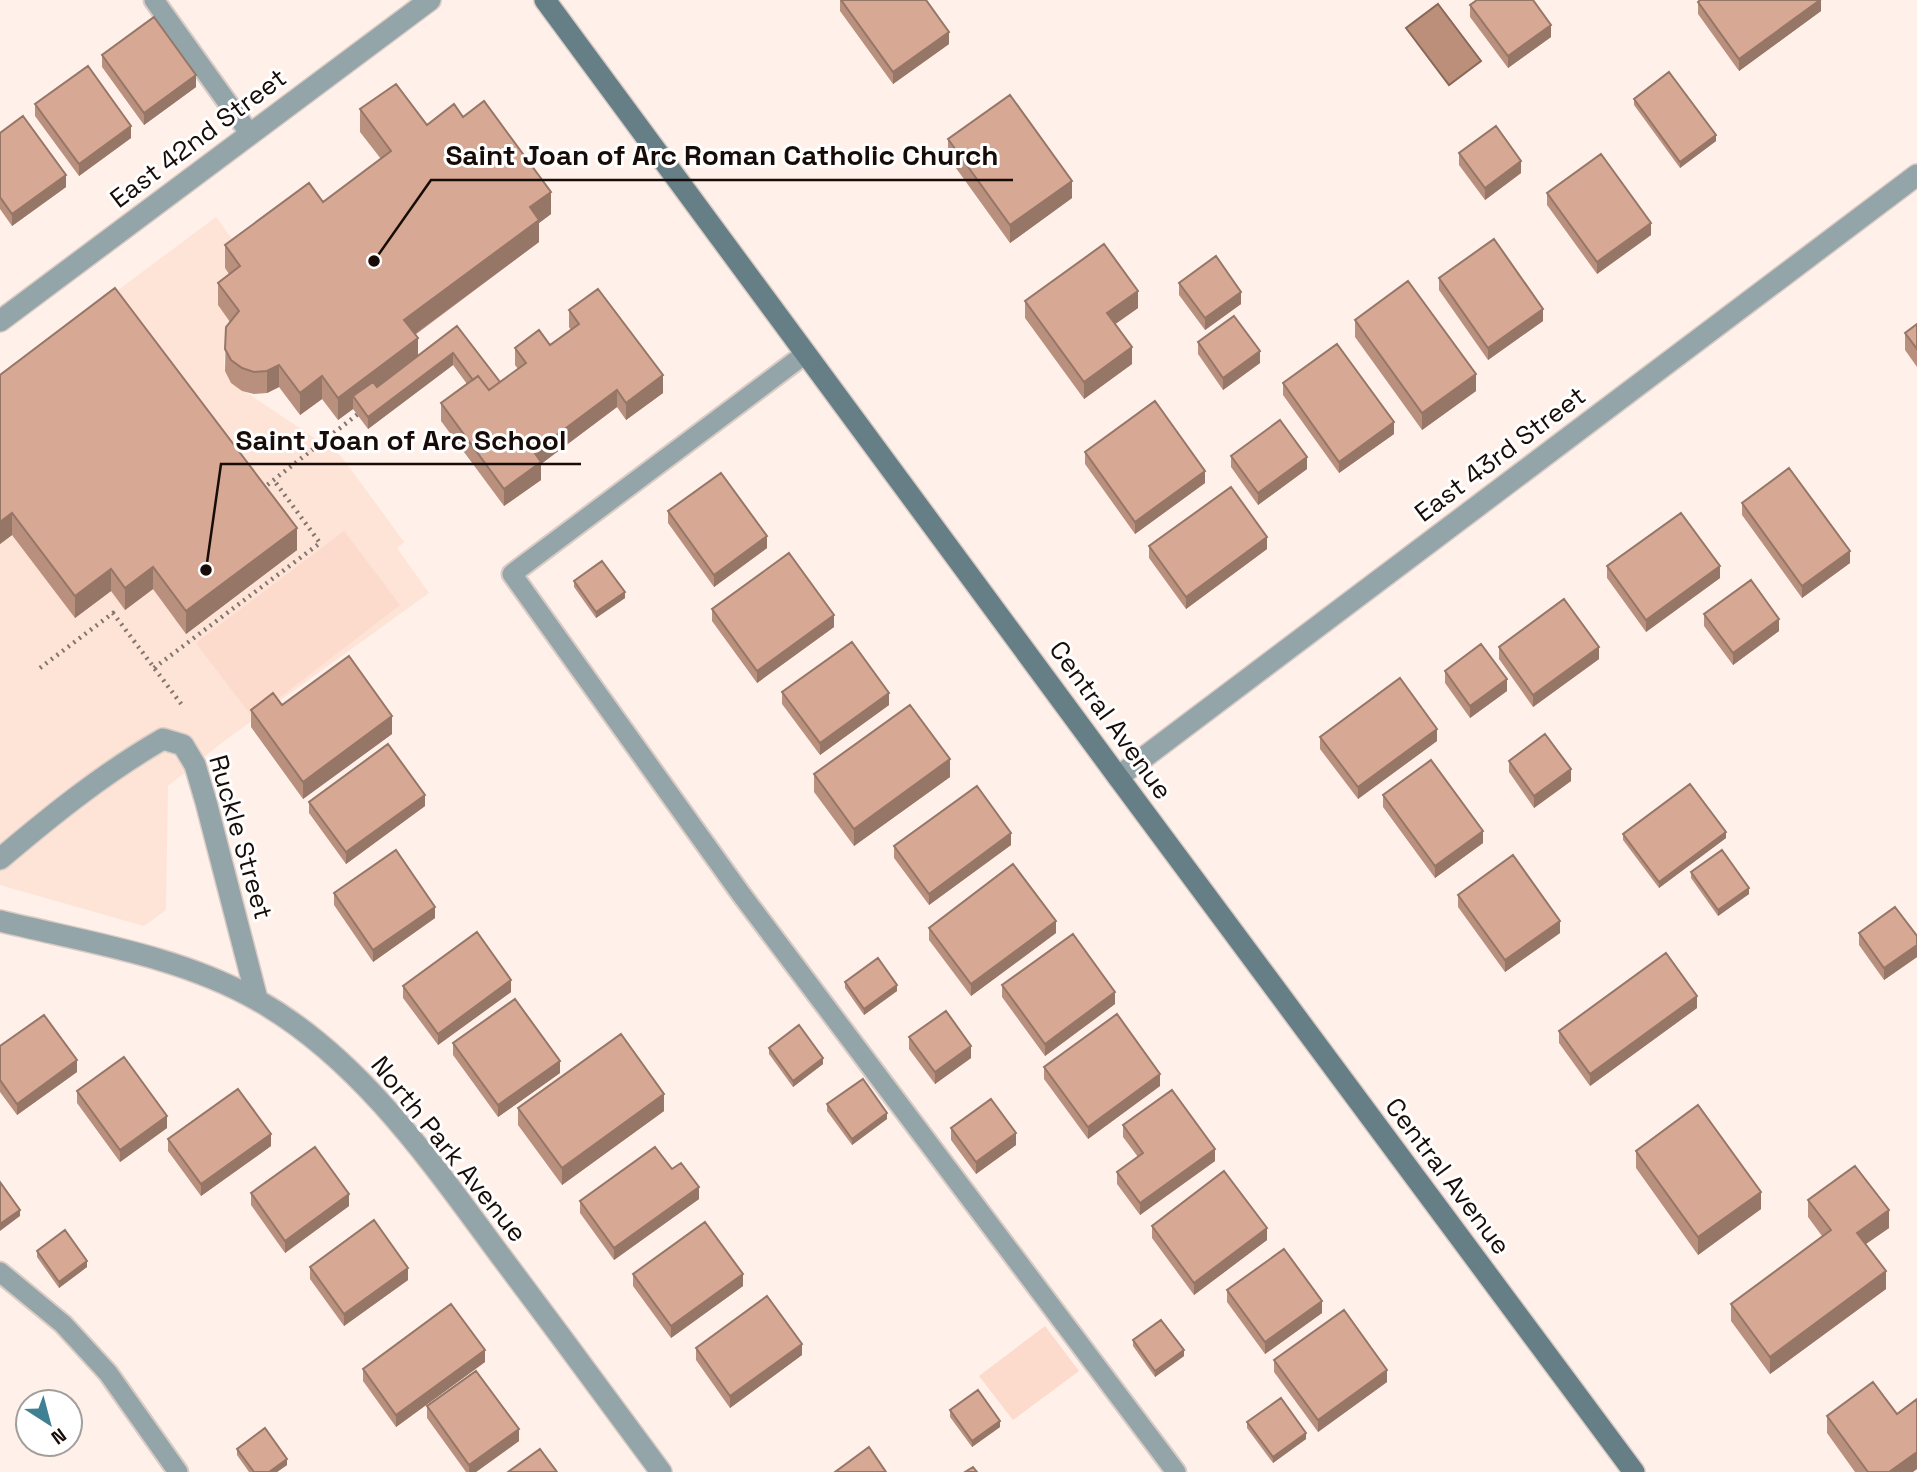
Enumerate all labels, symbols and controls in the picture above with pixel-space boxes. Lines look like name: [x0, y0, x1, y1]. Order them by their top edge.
street label: East 42nd Street: [103, 61, 293, 215]
callout: Saint Joan of Arc Roman Catholic Church: [431, 131, 1013, 180]
text: Saint Joan of Arc Roman Catholic Church: [445, 137, 999, 173]
street label: East 43rd Street: [1408, 379, 1592, 529]
callout: Saint Joan of Arc School: [221, 415, 581, 464]
text: Saint Joan of Arc School: [236, 422, 566, 458]
street label: Central Avenue: [1042, 634, 1180, 806]
street label: Ruckle Street: [201, 751, 281, 923]
street label: North Park Avenue: [363, 1049, 535, 1249]
street label: Central Avenue: [1378, 1091, 1518, 1261]
north arrow: [14, 1388, 84, 1458]
text: N: [46, 1422, 71, 1450]

